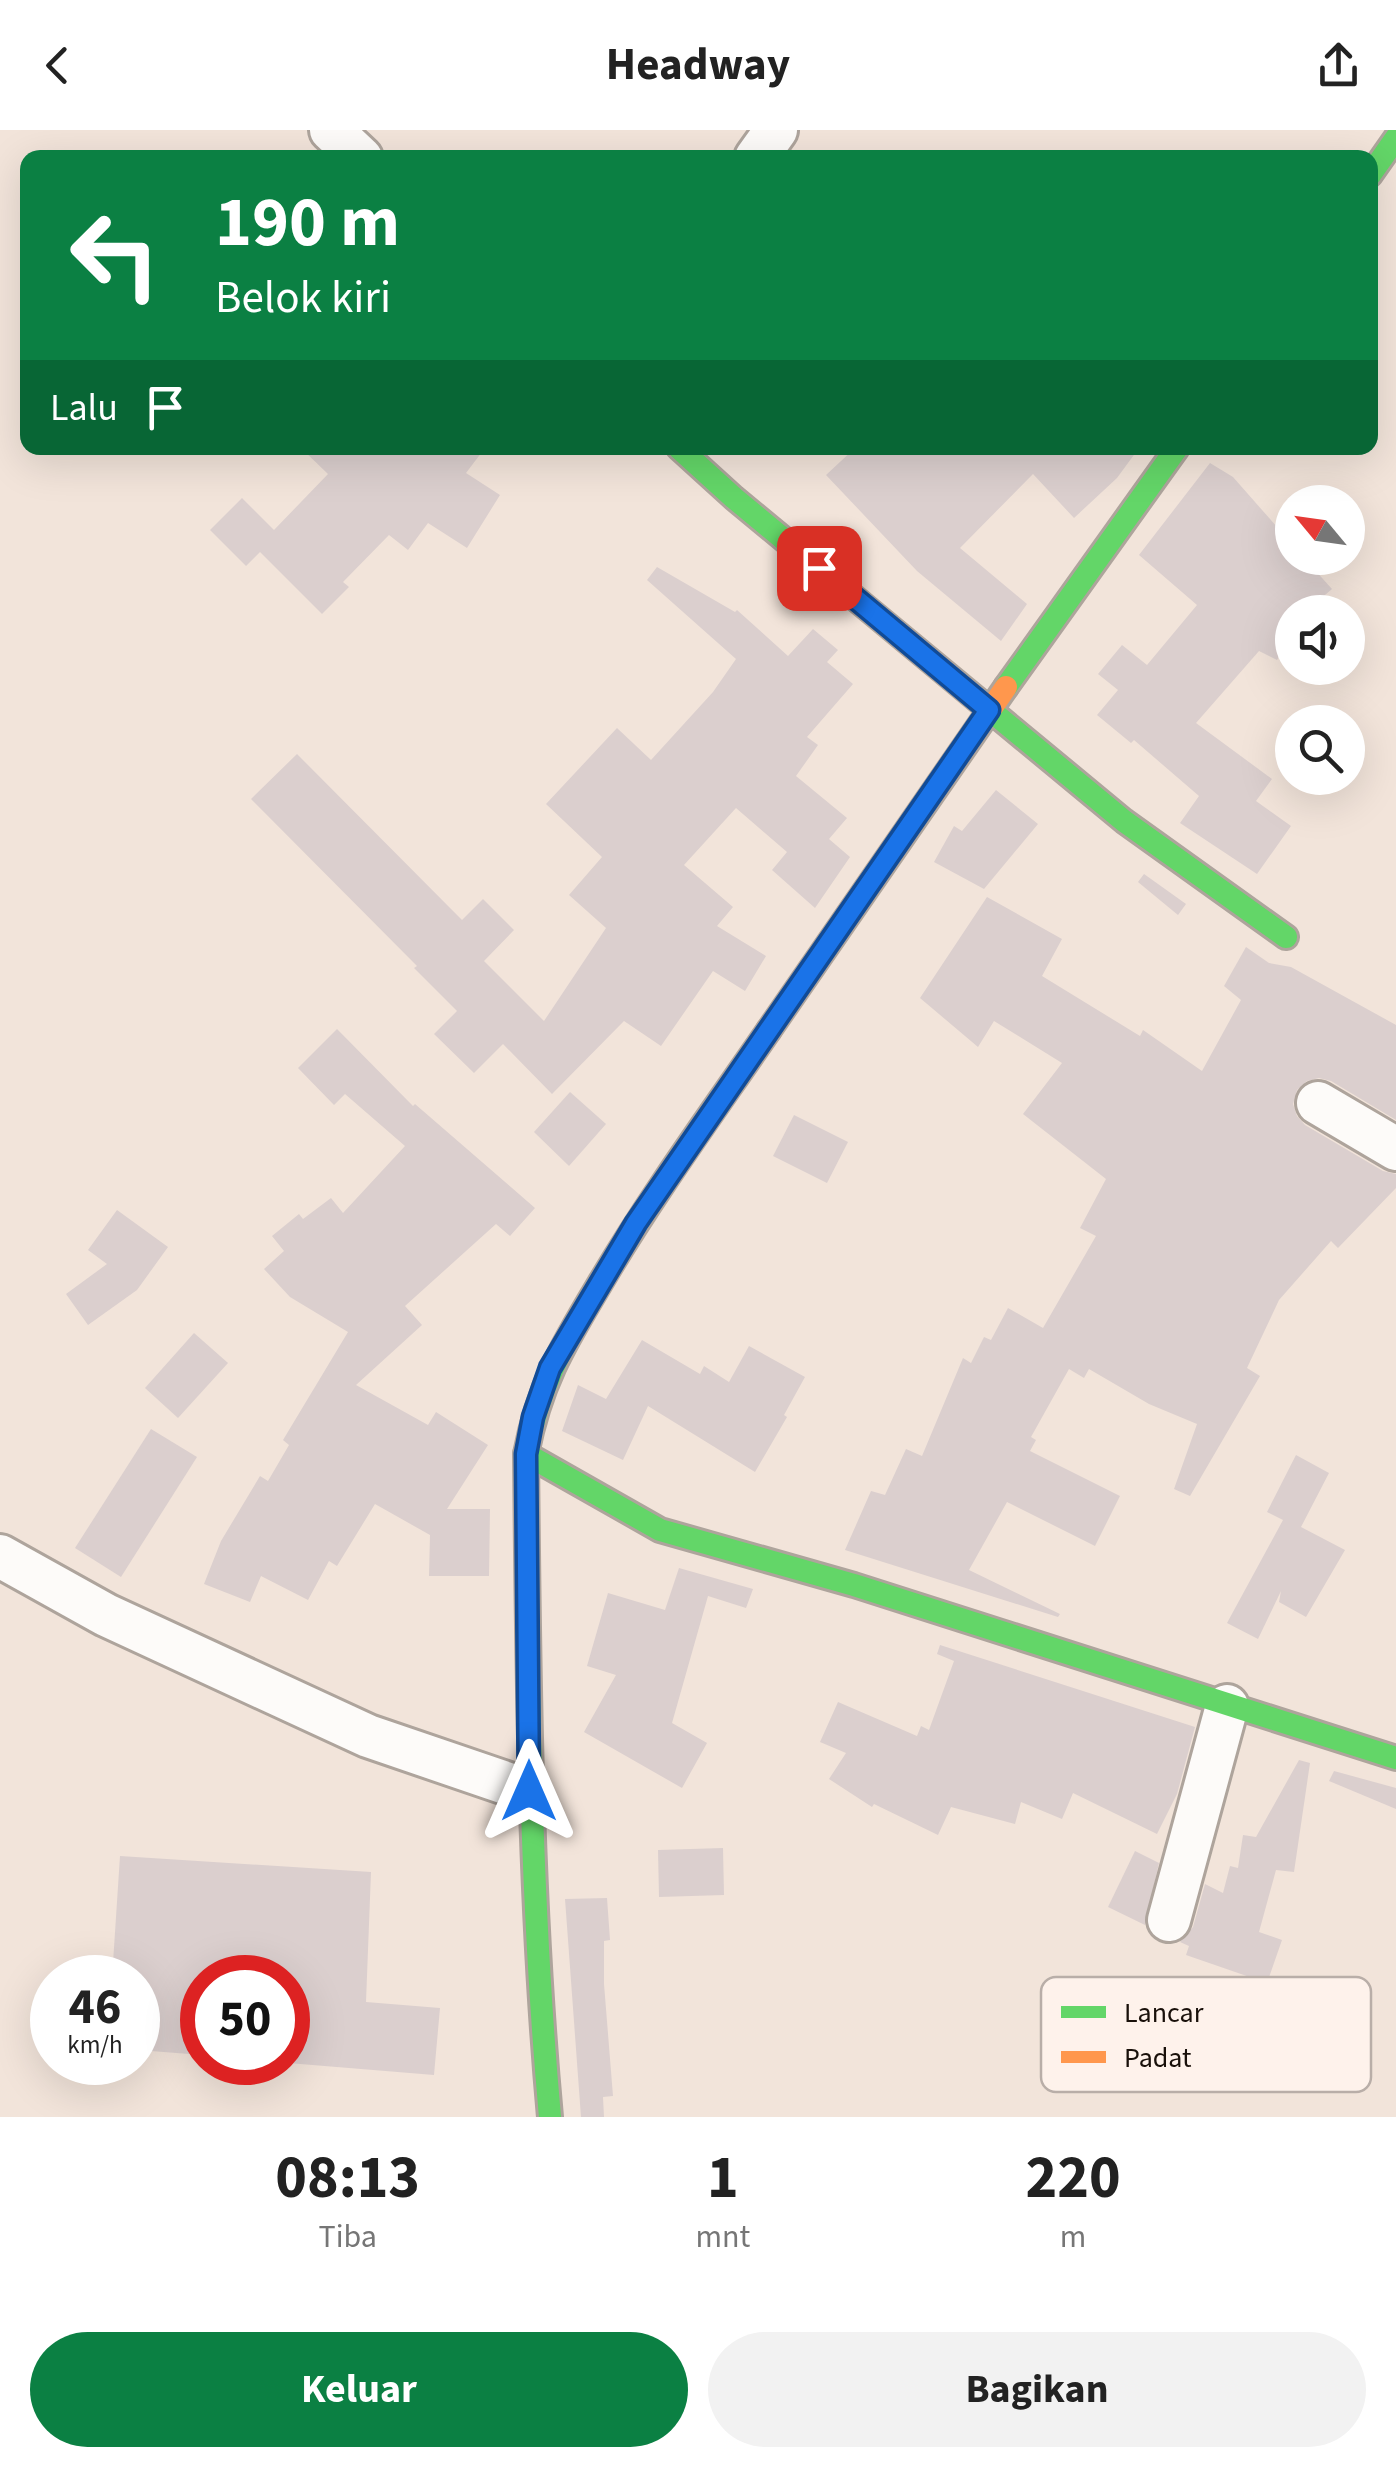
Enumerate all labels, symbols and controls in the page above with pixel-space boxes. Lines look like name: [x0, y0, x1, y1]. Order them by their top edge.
text: Headway: [606, 33, 790, 97]
icon: back: [30, 38, 85, 93]
icon: share: [1311, 38, 1366, 93]
text: 190 m: [215, 173, 400, 273]
icon: left: [50, 190, 180, 320]
text: Belok kiri: [215, 266, 391, 330]
icon: arrive: [138, 380, 193, 435]
text: Lalu: [50, 381, 118, 435]
north arrow: [1275, 485, 1365, 575]
map controls: [1275, 485, 1365, 795]
pin: [777, 526, 862, 611]
icon: arrive: [792, 541, 847, 596]
button: sound: [1275, 595, 1365, 685]
button: search: [1275, 705, 1365, 795]
position arrow: [477, 1739, 581, 1843]
speed limit sign: 50: [180, 1955, 310, 2085]
text: 46: [69, 1972, 121, 2043]
legend: [1041, 1977, 1371, 2092]
text: Lancar: [1124, 1993, 1204, 2033]
text: km/h: [67, 2027, 123, 2063]
text: Padat: [1124, 2038, 1192, 2078]
text: 08:13: [275, 2136, 420, 2221]
text: 1: [707, 2136, 739, 2221]
text: 220: [1026, 2136, 1121, 2221]
text: Tiba: [318, 2214, 377, 2260]
text: mnt: [695, 2214, 750, 2260]
text: m: [1060, 2214, 1086, 2260]
button: Keluar: [30, 2332, 688, 2447]
button: Bagikan: [708, 2332, 1366, 2447]

